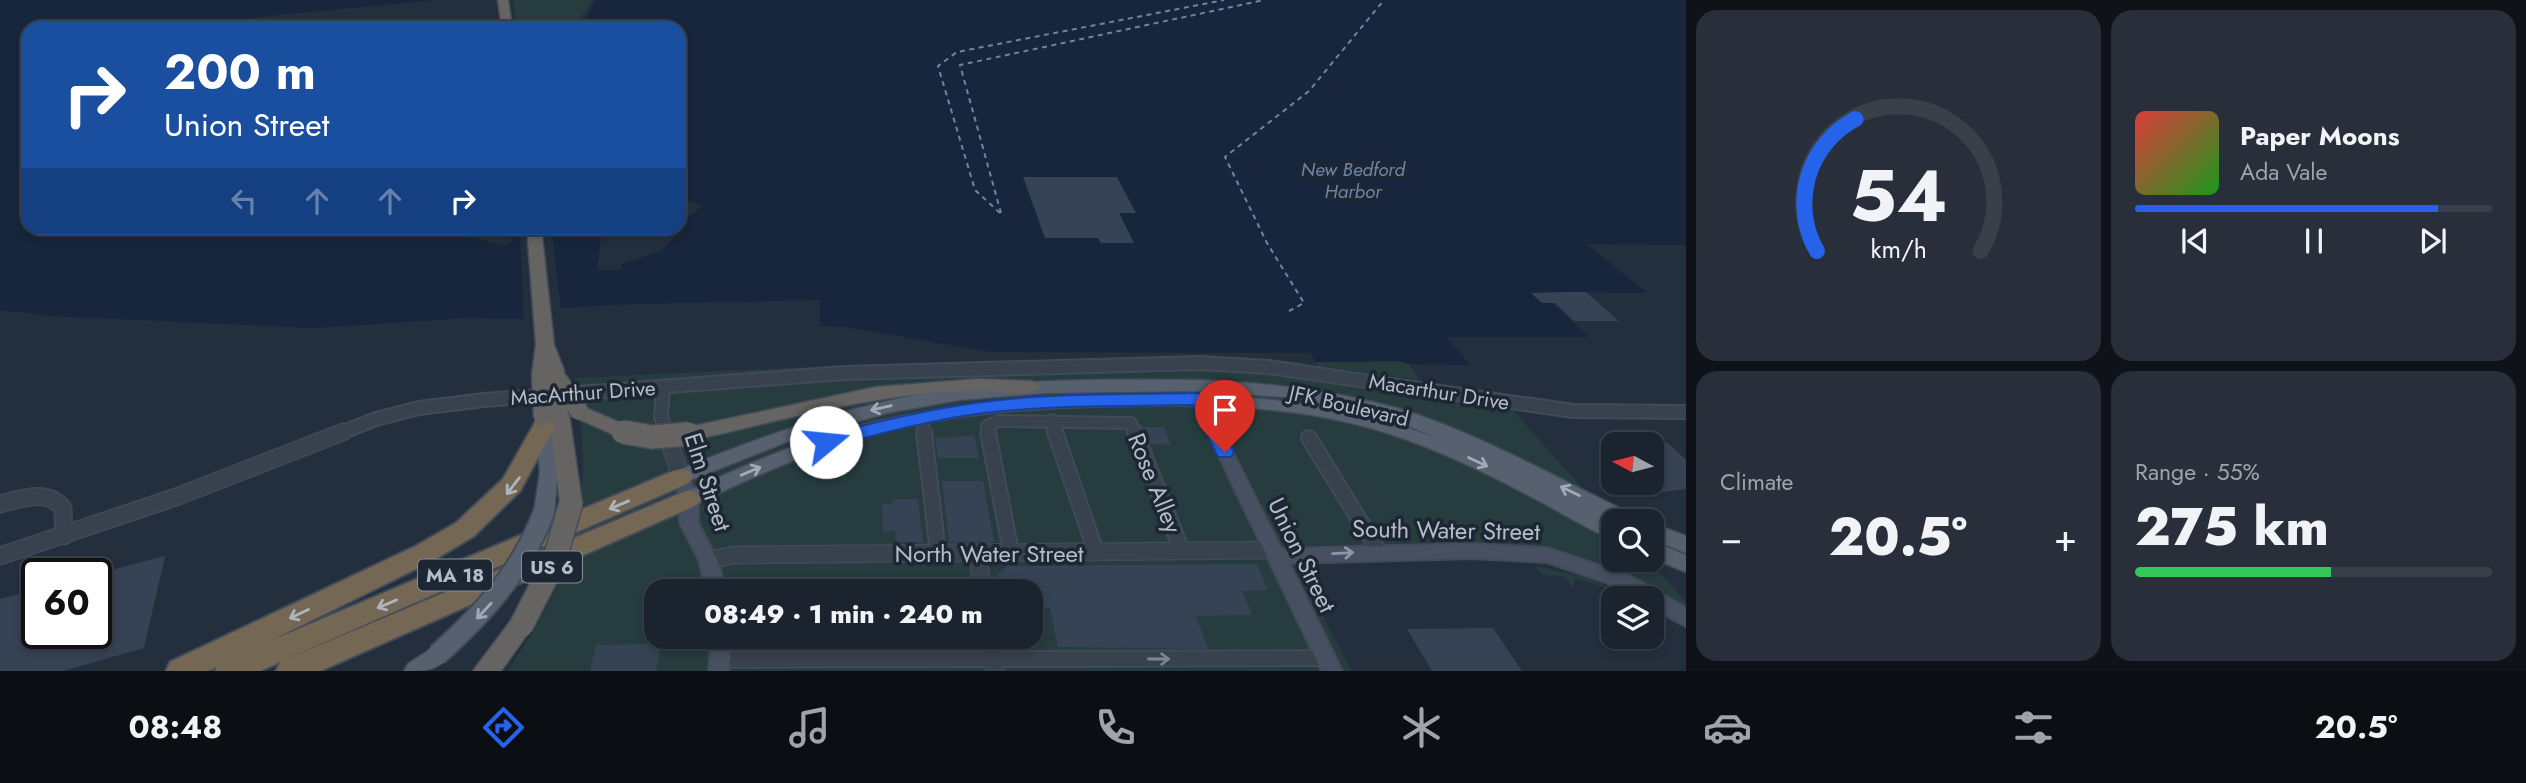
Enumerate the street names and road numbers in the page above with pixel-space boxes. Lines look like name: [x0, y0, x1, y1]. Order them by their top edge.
street label: Macarthur Drive: [1367, 366, 1512, 418]
street label: MacArthur Drive: [509, 373, 657, 413]
street label: JFK Boulevard: [1283, 377, 1412, 434]
street label: Elm Street: [676, 428, 740, 536]
street label: Rose Alley: [1119, 428, 1191, 539]
street label: Union Street: [1259, 492, 1345, 619]
street label: South Water Street: [1352, 511, 1541, 549]
street label: North Water Street: [894, 536, 1084, 571]
road number: US 6: [522, 552, 582, 582]
road number: MA 18: [418, 560, 492, 590]

